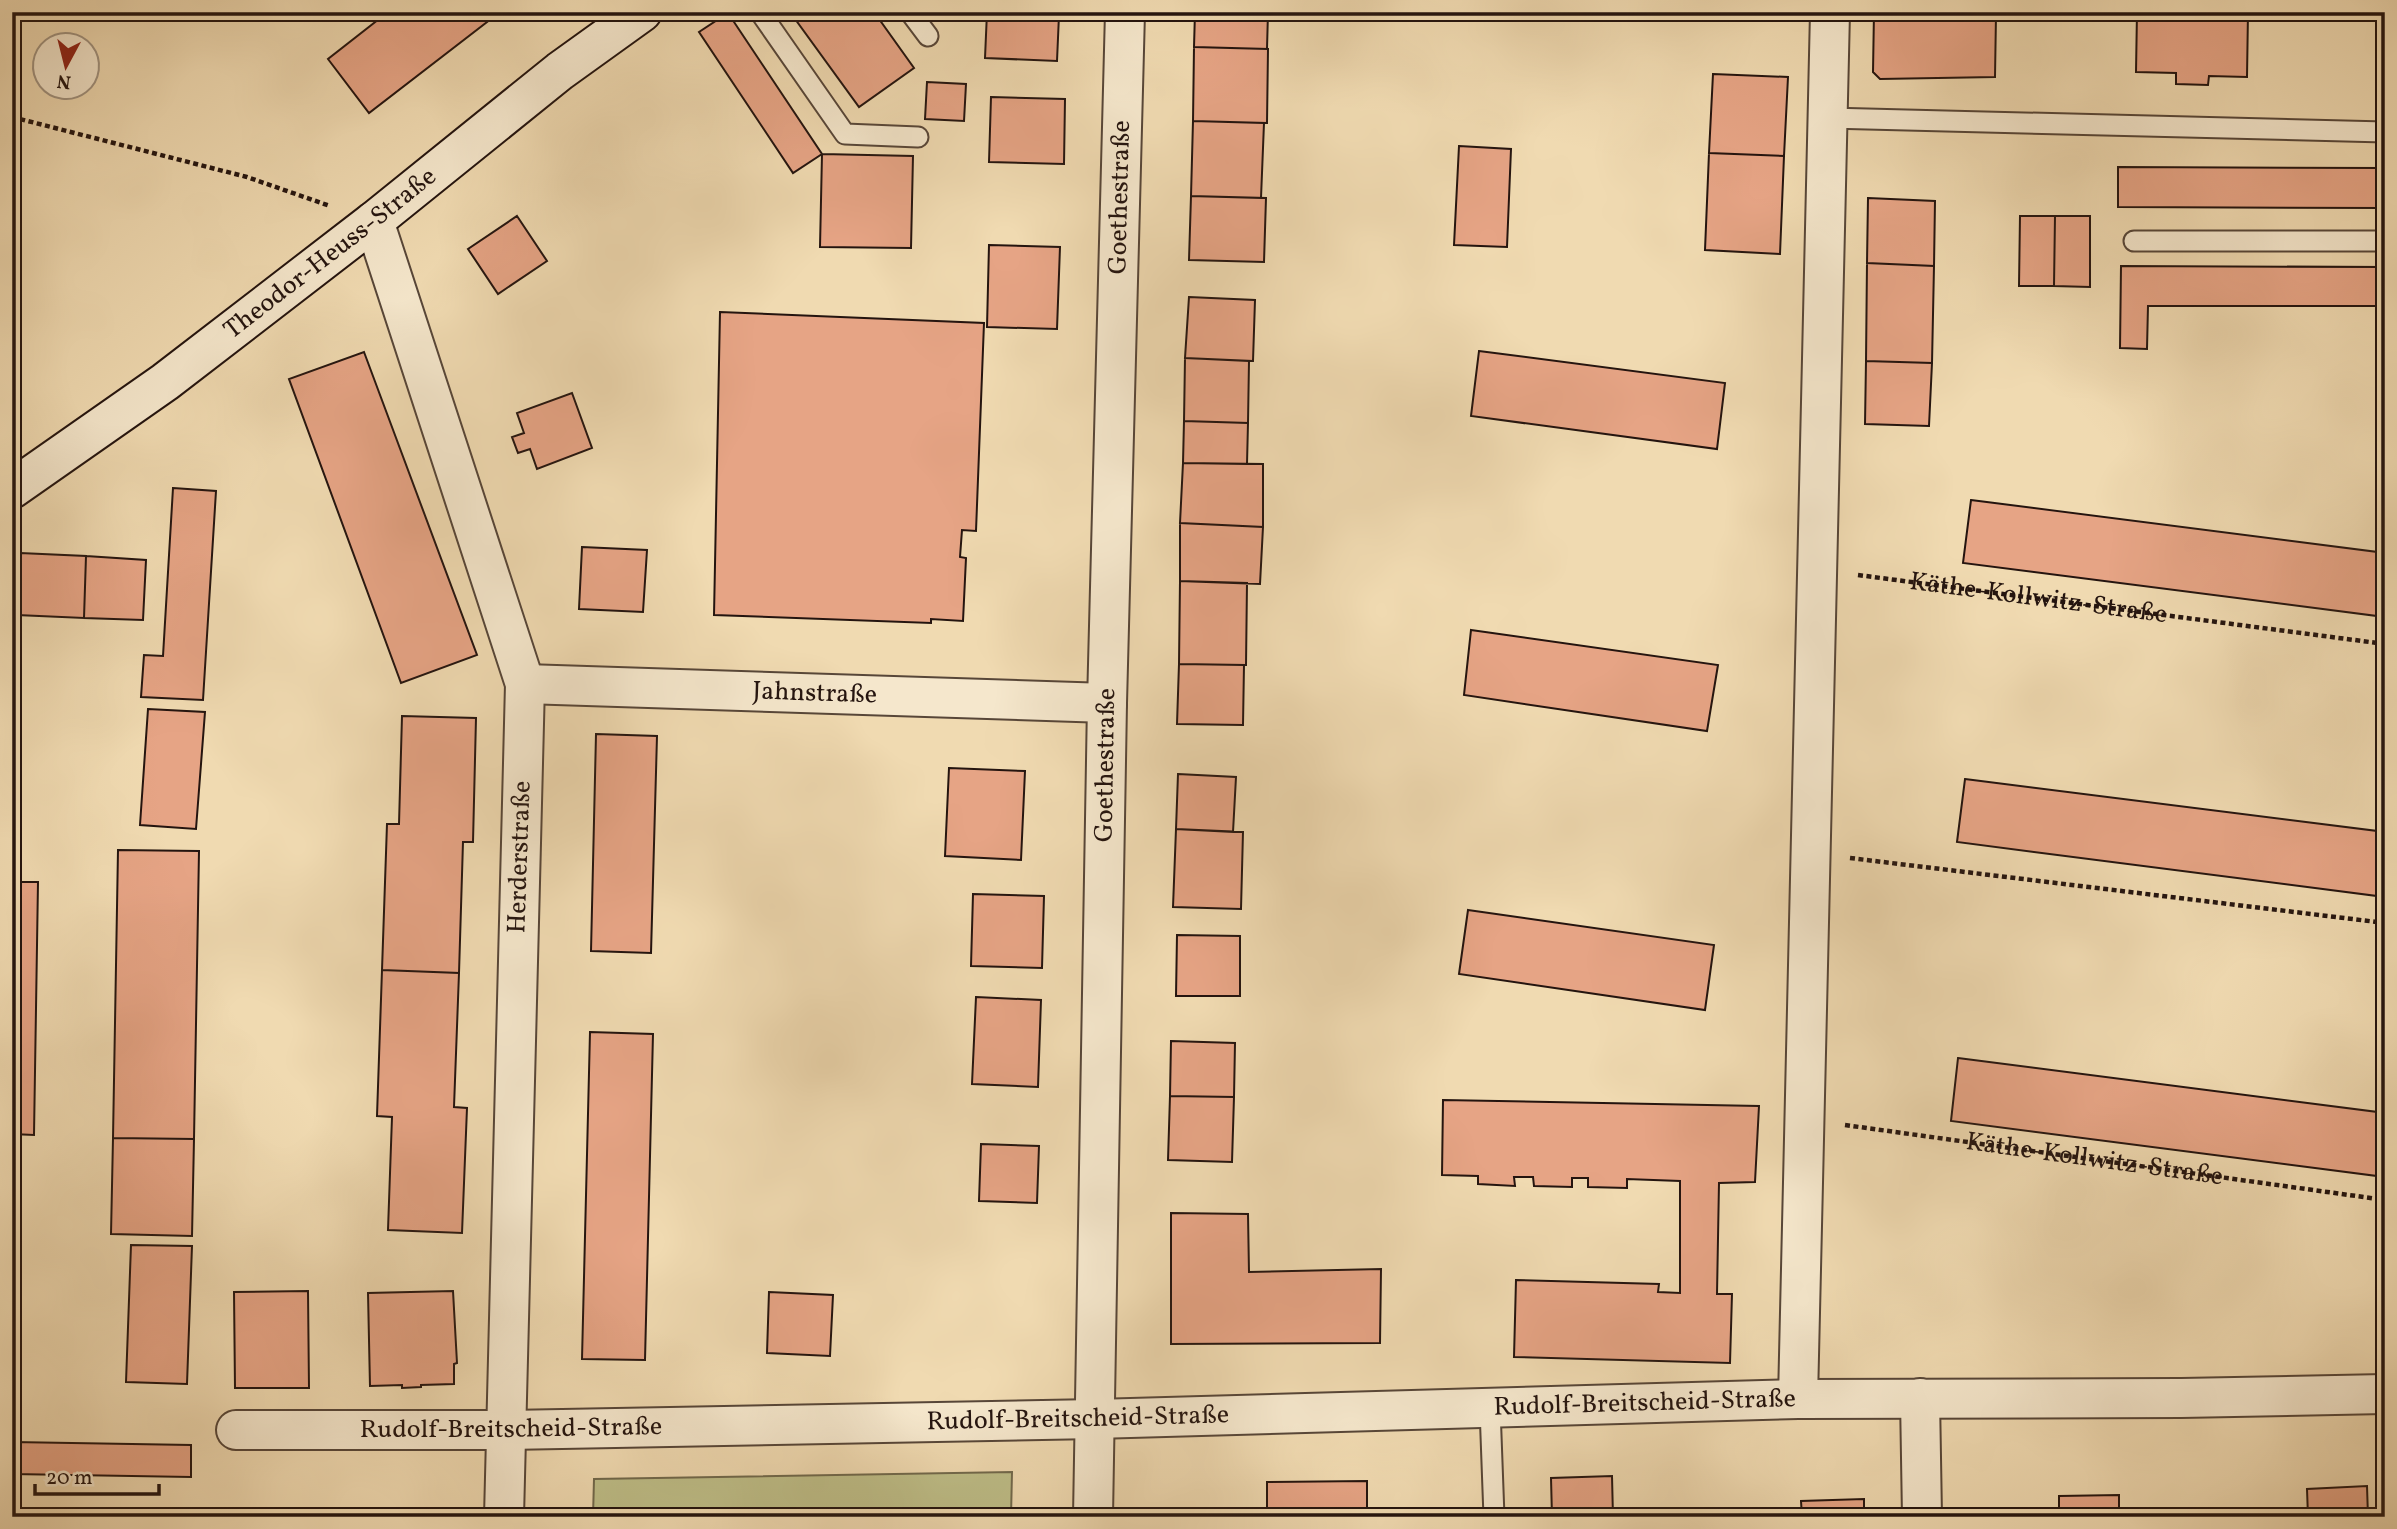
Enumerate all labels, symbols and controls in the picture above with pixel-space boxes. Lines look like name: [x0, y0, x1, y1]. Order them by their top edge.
north arrow: [32, 32, 102, 102]
text: N: [56, 67, 73, 95]
street label: Goethestraße: [1100, 120, 1140, 275]
street label: Theodor-Heuss-Straße: [216, 159, 444, 348]
street label: Käthe-Kollwitz-Straße: [1908, 564, 2169, 633]
street label: Jahnstraße: [752, 673, 878, 713]
street label: Goethestraße: [1087, 688, 1125, 843]
street label: Herderstraße: [499, 780, 541, 934]
street label: Käthe-Kollwitz-Straße: [1964, 1124, 2226, 1195]
street label: Rudolf-Breitscheid-Straße: [1493, 1381, 1796, 1426]
street label: Rudolf-Breitscheid-Straße: [926, 1397, 1230, 1440]
street label: Rudolf-Breitscheid-Straße: [360, 1409, 663, 1448]
scale bar: [35, 1452, 159, 1496]
text: 20 m: [46, 1464, 92, 1493]

